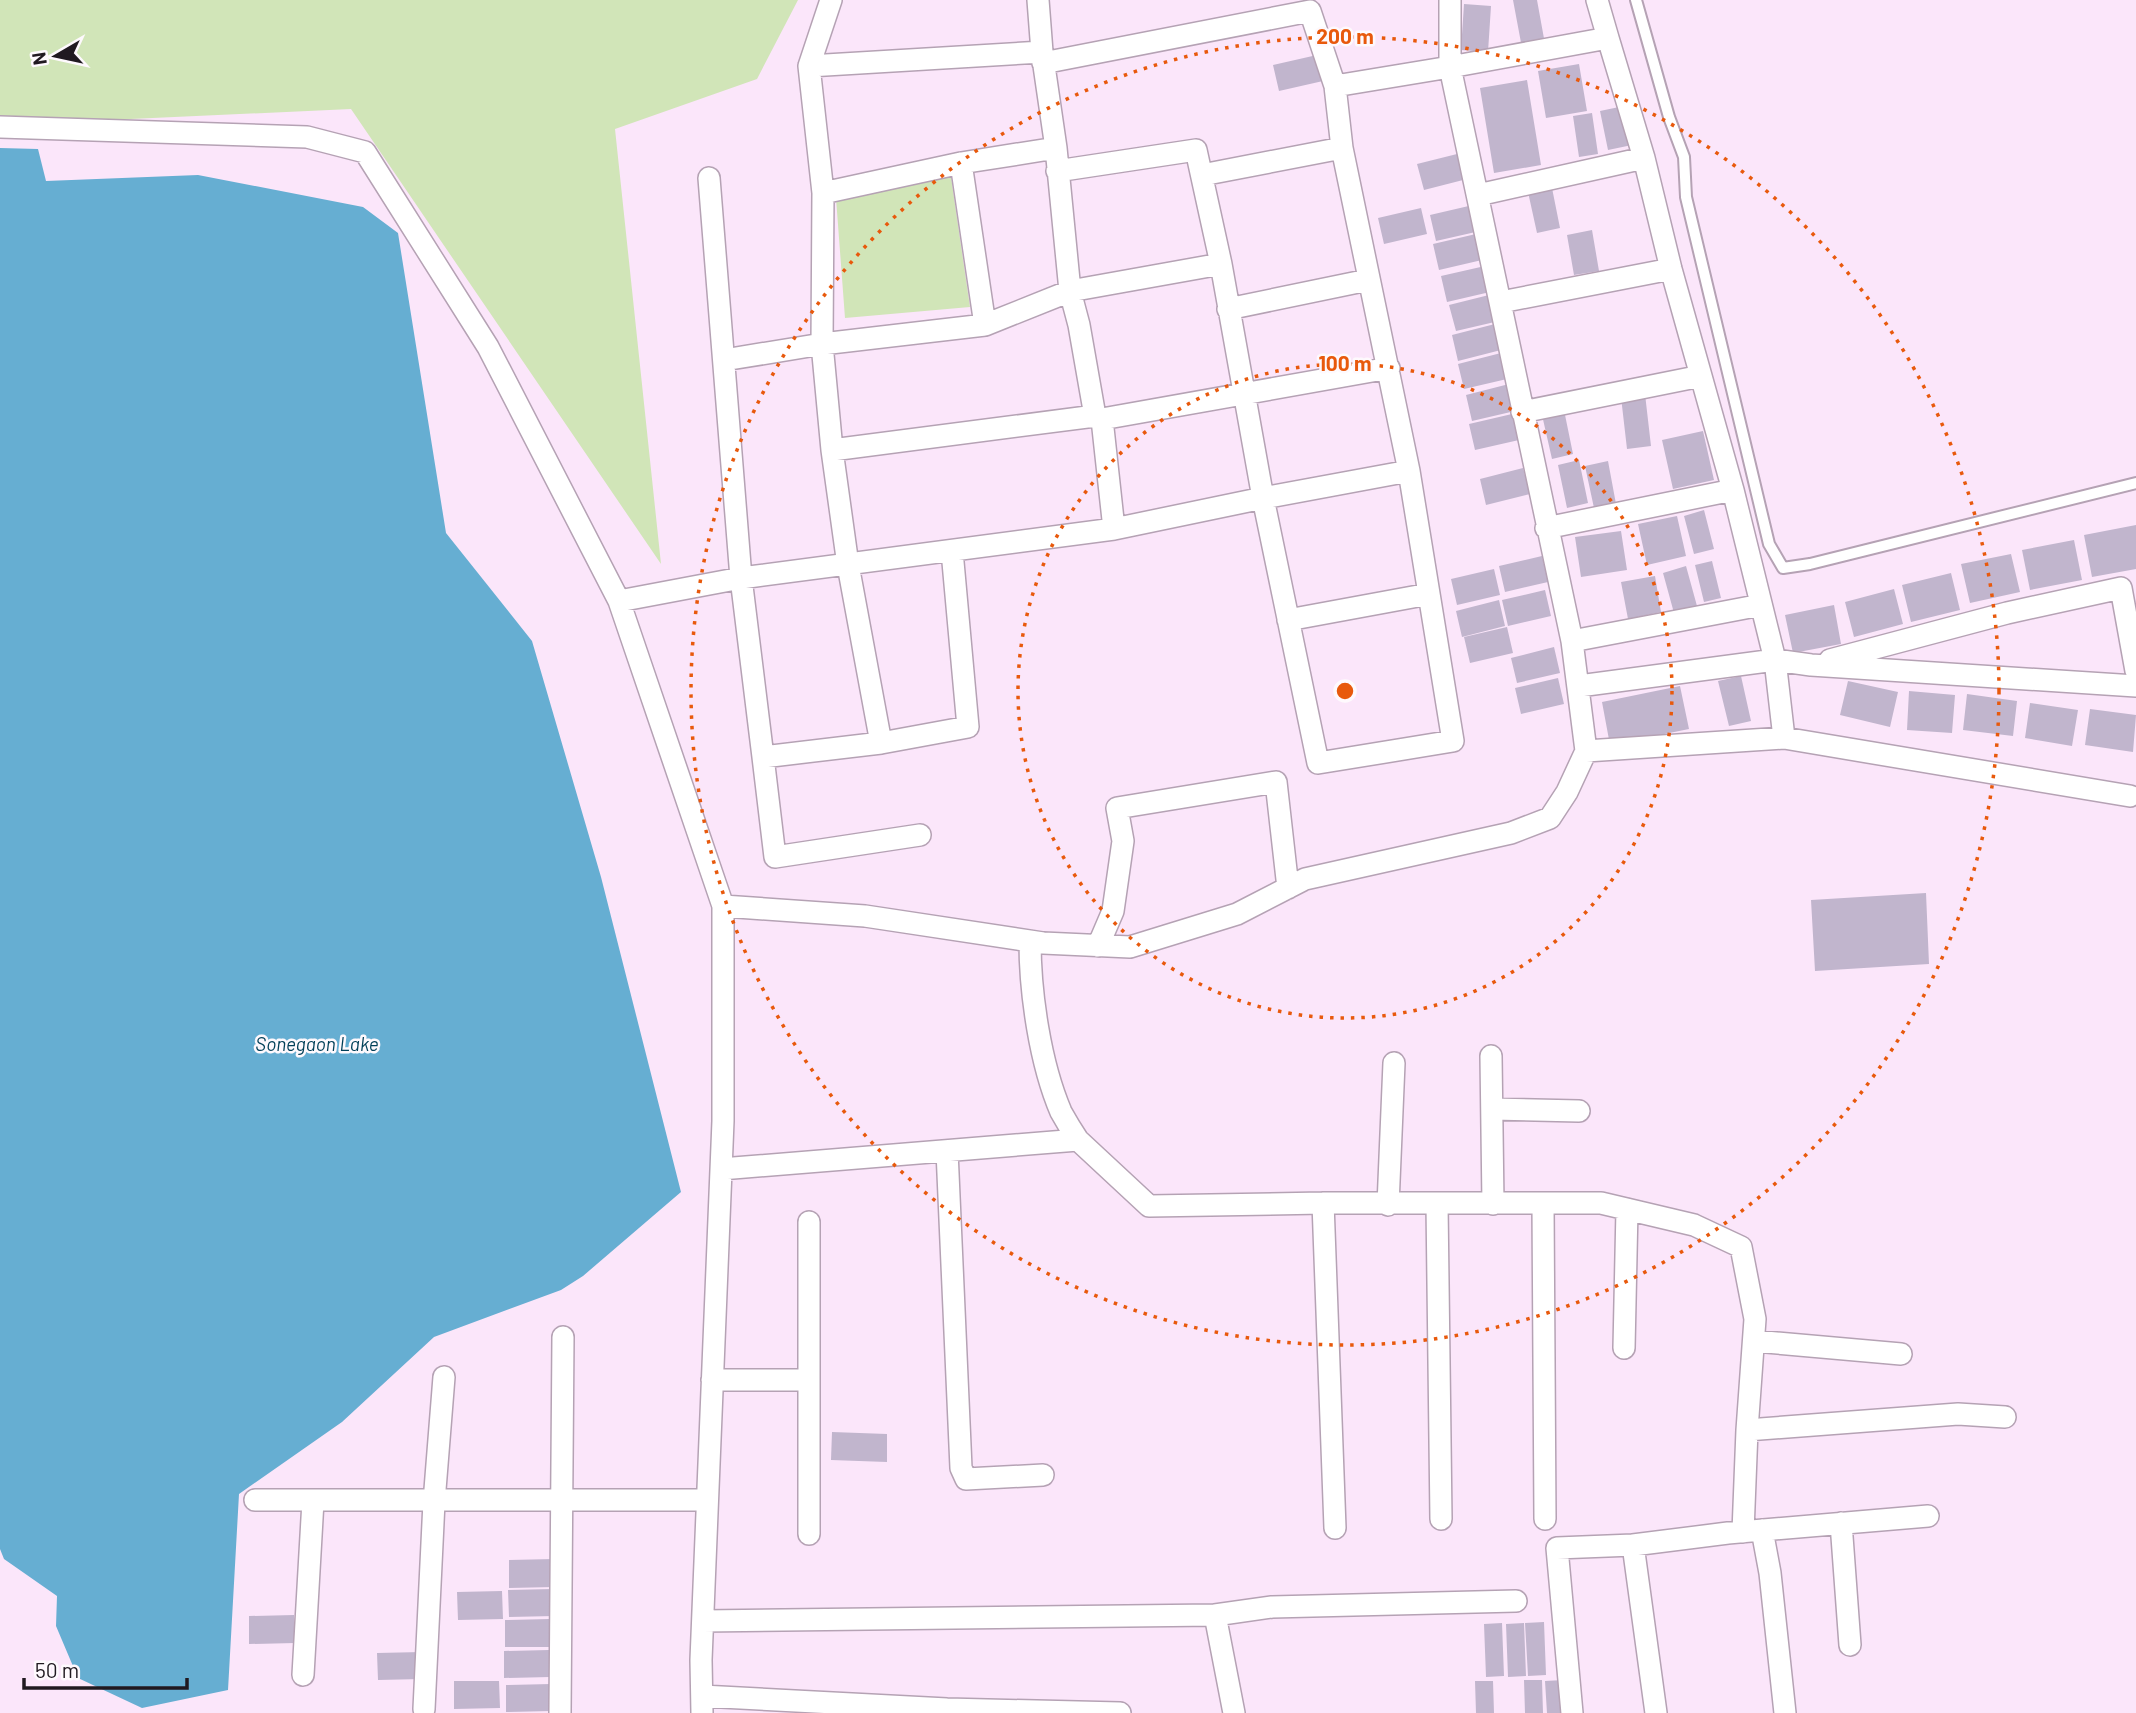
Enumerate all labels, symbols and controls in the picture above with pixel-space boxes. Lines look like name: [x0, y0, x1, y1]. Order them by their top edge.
north arrow: [21, 21, 91, 91]
text: 200 m: [1316, 23, 1374, 48]
text: N: [26, 51, 51, 67]
text: 100 m: [1318, 350, 1372, 375]
centre of rings: [1333, 679, 1357, 703]
water label: Sonegaon Lake: [255, 1032, 379, 1055]
scale bar: [24, 1646, 187, 1690]
text: 50 m: [35, 1657, 79, 1682]

